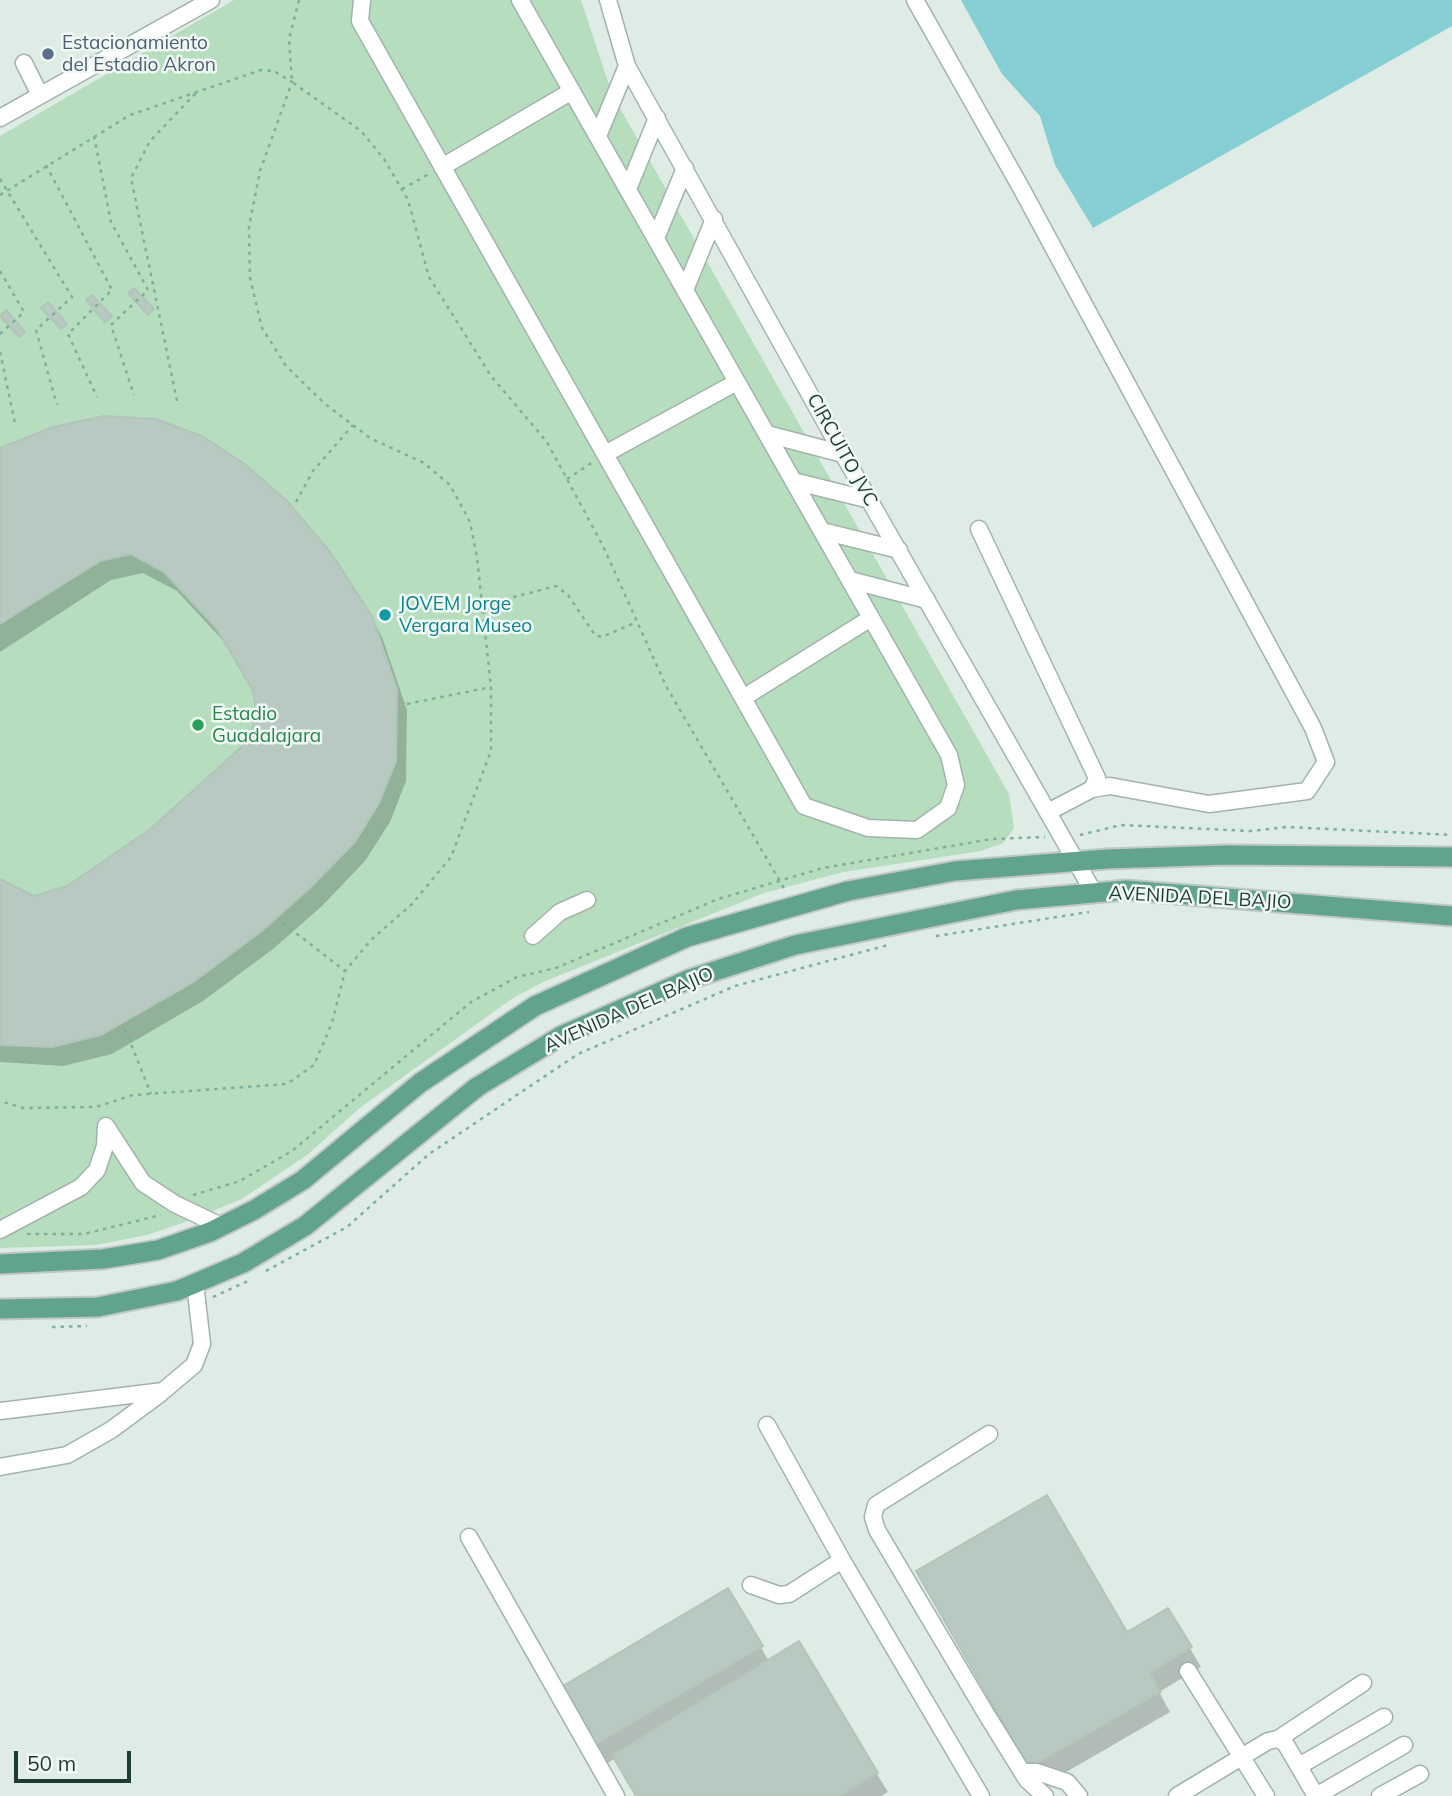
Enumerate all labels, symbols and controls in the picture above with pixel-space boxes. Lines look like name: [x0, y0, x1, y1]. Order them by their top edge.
place label: Estacionamiento del Estadio Akron: [62, 32, 216, 76]
marker: Estacionamiento del Estadio Akron: [40, 46, 56, 62]
street label: CIRCUITO JVC: [802, 390, 882, 510]
place label: JOVEM Jorge Vergara Museo: [399, 593, 532, 637]
marker: JOVEM Jorge Vergara Museo: [377, 607, 393, 623]
place label: Estadio Guadalajara: [212, 703, 321, 747]
marker: Estadio Guadalajara: [190, 717, 206, 733]
street label: AVENIDA DEL BAJIO: [1108, 882, 1292, 914]
street label: AVENIDA DEL BAJIO: [541, 962, 717, 1058]
scale bar: [18, 1736, 135, 1780]
text: 50 m: [27, 1750, 76, 1776]

